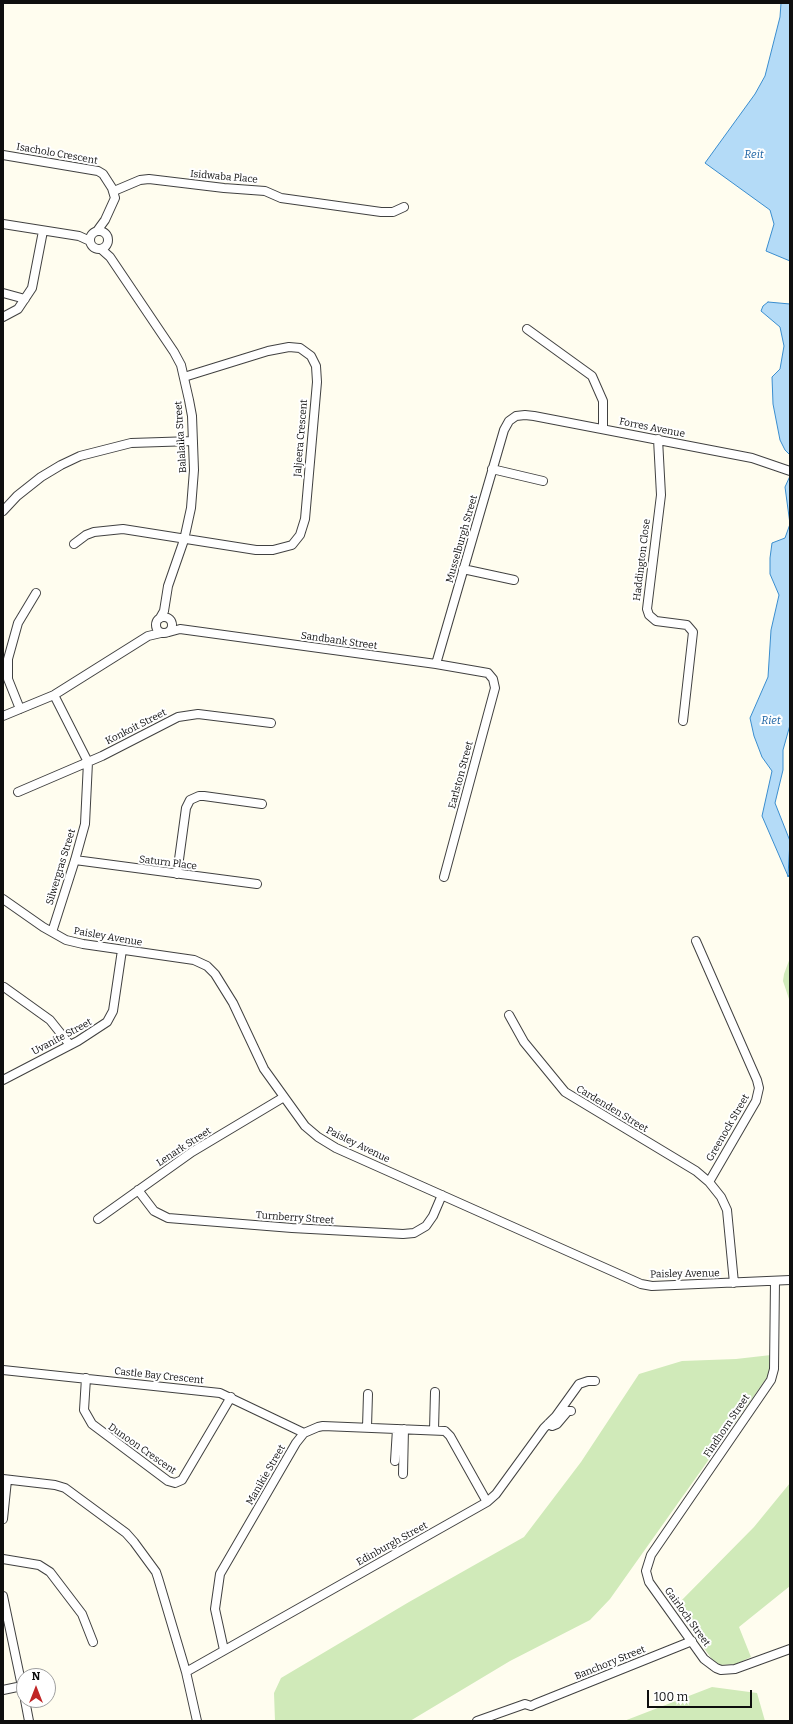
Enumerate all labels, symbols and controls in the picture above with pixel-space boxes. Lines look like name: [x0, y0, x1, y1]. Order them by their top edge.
street label: Isacholo Crescent: [16, 141, 98, 167]
water label: Reit: [744, 148, 764, 162]
street label: Isidwaba Place: [190, 168, 258, 186]
street label: Jaljeera Crescent: [292, 399, 310, 477]
street label: Balalaika Street: [172, 401, 190, 473]
street label: Forres Avenue: [618, 416, 686, 440]
street label: Musselburgh Street: [444, 494, 480, 584]
street label: Haddington Close: [631, 518, 653, 602]
street label: Sandbank Street: [300, 630, 378, 652]
street label: Konkoit Street: [104, 707, 168, 747]
water label: Riet: [761, 714, 781, 728]
street label: Earlston Street: [446, 740, 476, 810]
street label: Silwergras Street: [44, 828, 78, 906]
street label: Saturn Place: [138, 854, 198, 872]
street label: Paisley Avenue: [73, 925, 143, 949]
street label: Uvanite Street: [30, 1016, 94, 1058]
street label: Cardenden Street: [574, 1083, 650, 1135]
street label: Greenock Street: [704, 1092, 752, 1164]
street label: Paisley Avenue: [324, 1124, 392, 1166]
street label: Lenark Street: [154, 1125, 214, 1169]
street label: Turnberry Street: [256, 1209, 334, 1227]
street label: Paisley Avenue: [650, 1267, 720, 1281]
street label: Castle Bay Crescent: [114, 1365, 204, 1387]
street label: Findhorn Street: [701, 1392, 753, 1460]
street label: Dunoon Crescent: [106, 1421, 178, 1477]
street label: Manikie Street: [244, 1443, 288, 1507]
street label: Edinburgh Street: [354, 1520, 430, 1568]
street label: Gairloch Street: [662, 1585, 712, 1649]
street label: Banchory Street: [573, 1643, 647, 1683]
north arrow: [16, 1668, 56, 1708]
text: N: [32, 1670, 40, 1683]
scale bar: [649, 1682, 754, 1708]
text: 100 m: [654, 1690, 688, 1704]

